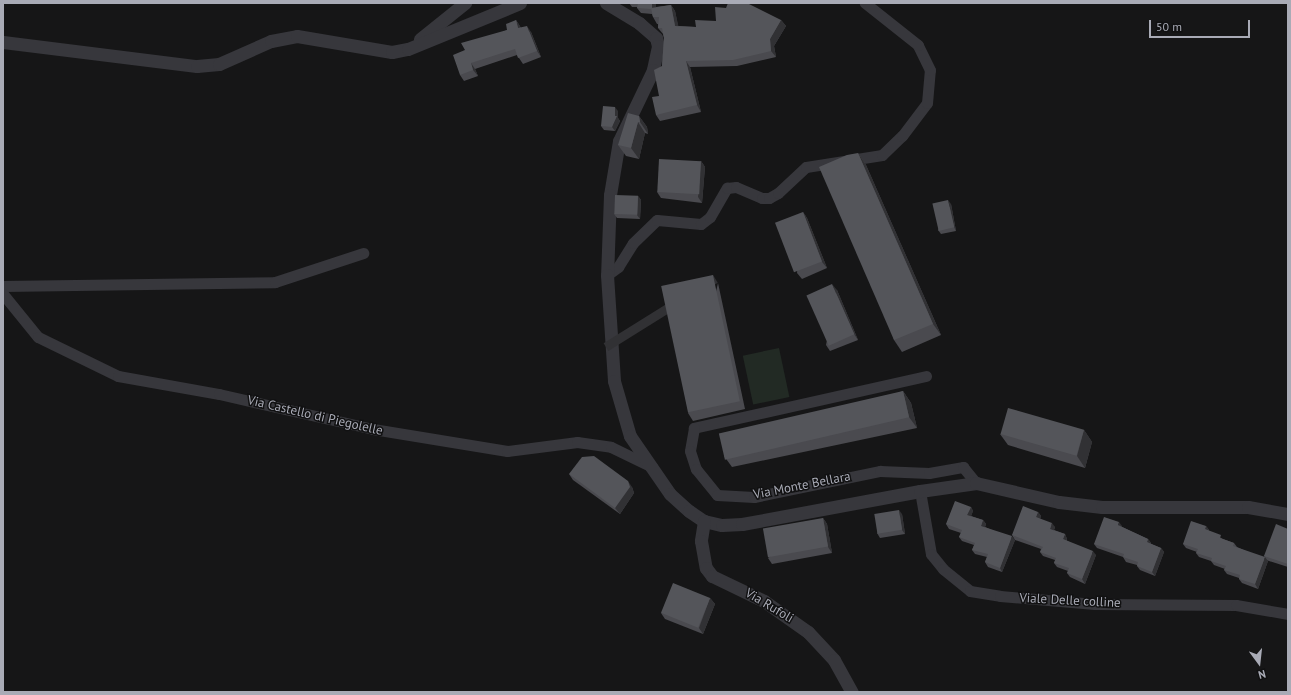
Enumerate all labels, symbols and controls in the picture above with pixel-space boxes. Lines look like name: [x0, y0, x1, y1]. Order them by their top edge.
scale bar: [1151, 12, 1252, 38]
text: 50 m: [1156, 19, 1182, 34]
street label: Via Castello di Piegolelle: [246, 393, 384, 439]
street label: Via Monte Bellara: [752, 469, 852, 503]
street label: Via Rufoli: [742, 585, 796, 627]
street label: Viale Delle colline: [1019, 591, 1121, 611]
north arrow: [1239, 643, 1279, 683]
text: N: [1257, 667, 1267, 682]

